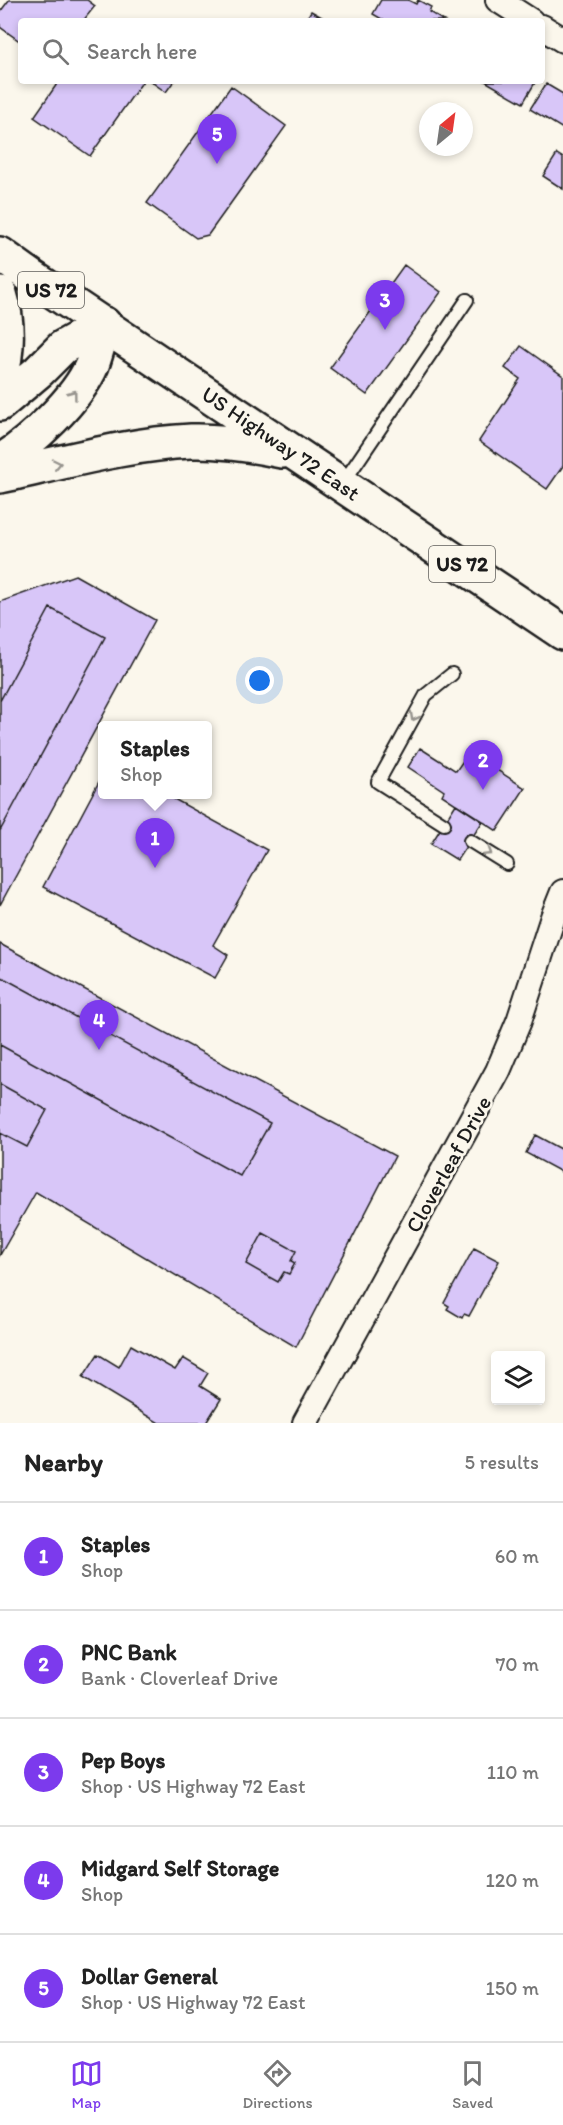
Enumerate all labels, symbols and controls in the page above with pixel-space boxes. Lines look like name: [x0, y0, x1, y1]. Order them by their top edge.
search box: [18, 18, 545, 84]
icon: search: [39, 35, 72, 68]
text: Search here: [87, 38, 197, 65]
north arrow: [419, 102, 473, 156]
pin: 5: [198, 114, 236, 164]
road number: US 72: [18, 272, 84, 308]
pin: 3: [366, 280, 404, 330]
street label: US Highway 72 East: [196, 380, 365, 506]
one-way arrow: [65, 389, 76, 400]
one-way arrow: [52, 458, 62, 471]
road number: US 72: [429, 546, 495, 582]
your location: [245, 666, 274, 695]
one-way arrow: [410, 711, 421, 721]
popup: [98, 721, 212, 799]
text: Staples: [120, 735, 190, 762]
pin: 2: [464, 740, 502, 790]
text: Shop: [120, 762, 162, 786]
pin: 1: [136, 818, 174, 868]
one-way arrow: [482, 845, 492, 857]
pin: 4: [80, 1000, 118, 1050]
street label: Cloverleaf Drive: [400, 1091, 497, 1237]
map controls: [491, 1351, 545, 1405]
button: layers: [491, 1351, 545, 1405]
text: Nearby: [24, 1446, 103, 1478]
text: 5 results: [465, 1450, 539, 1474]
text: Staples: [81, 1531, 150, 1558]
text: 1: [39, 1544, 48, 1568]
text: 60 m: [495, 1544, 539, 1568]
text: Shop: [81, 1558, 123, 1582]
text: PNC Bank: [81, 1639, 177, 1666]
text: 2: [38, 1652, 49, 1676]
text: 70 m: [495, 1652, 539, 1676]
text: Bank · Cloverleaf Drive: [81, 1666, 278, 1690]
text: Pep Boys: [81, 1747, 165, 1774]
text: 3: [38, 1760, 49, 1784]
text: 110 m: [487, 1760, 539, 1784]
text: Shop · US Highway 72 East: [81, 1774, 305, 1798]
text: Midgard Self Storage: [81, 1855, 279, 1882]
text: 4: [37, 1868, 50, 1892]
text: 120 m: [486, 1868, 539, 1892]
text: Shop: [81, 1882, 123, 1906]
text: Dollar General: [81, 1963, 218, 1990]
text: 5: [38, 1976, 49, 2000]
text: 150 m: [486, 1976, 539, 2000]
text: Shop · US Highway 72 East: [81, 1990, 305, 2014]
tab: Map: [70, 2057, 103, 2112]
tab: Directions: [242, 2057, 313, 2112]
tab: Saved: [452, 2057, 493, 2112]

